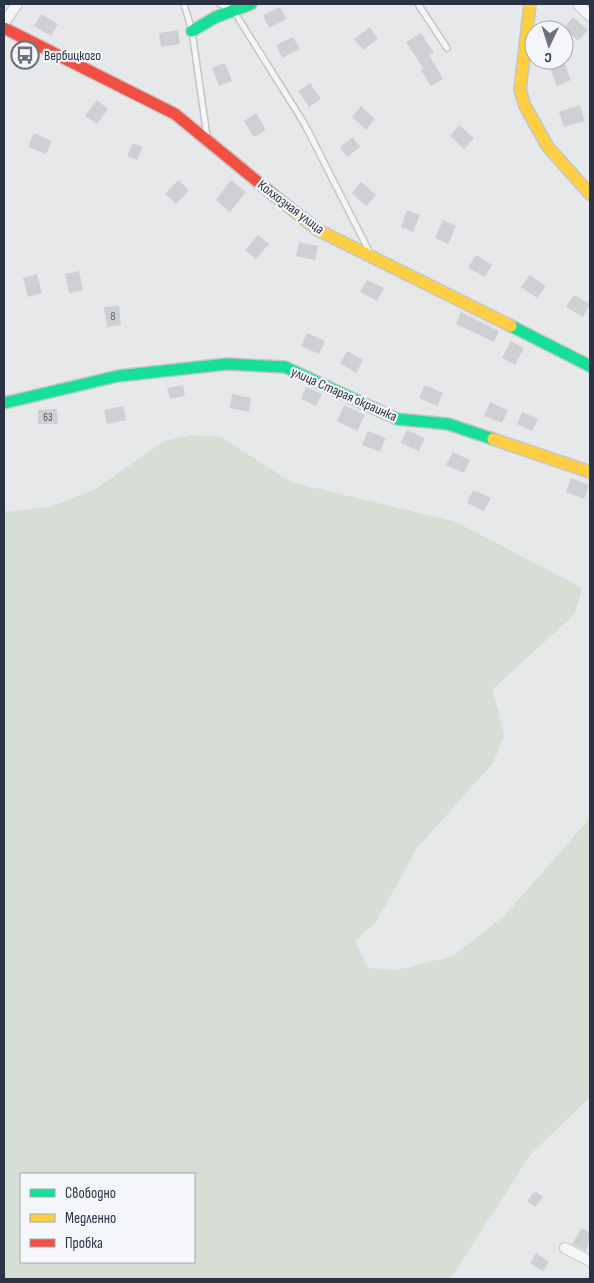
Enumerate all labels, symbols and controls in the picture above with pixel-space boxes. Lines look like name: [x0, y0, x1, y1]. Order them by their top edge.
north arrow: [524, 20, 574, 70]
bus stop icon: Вербицкого: [10, 40, 40, 70]
place label: Вербицкого: [44, 47, 101, 64]
text: С: [544, 49, 552, 66]
street label: Колхозная улица: [254, 176, 328, 238]
house number: 8: [111, 310, 116, 323]
street label: улица Старая окраинка: [288, 363, 400, 425]
house number: 63: [43, 411, 53, 424]
legend: [20, 1173, 195, 1263]
text: Свободно: [65, 1184, 116, 1203]
text: Медленно: [65, 1209, 116, 1228]
text: Пробка: [65, 1234, 103, 1253]

